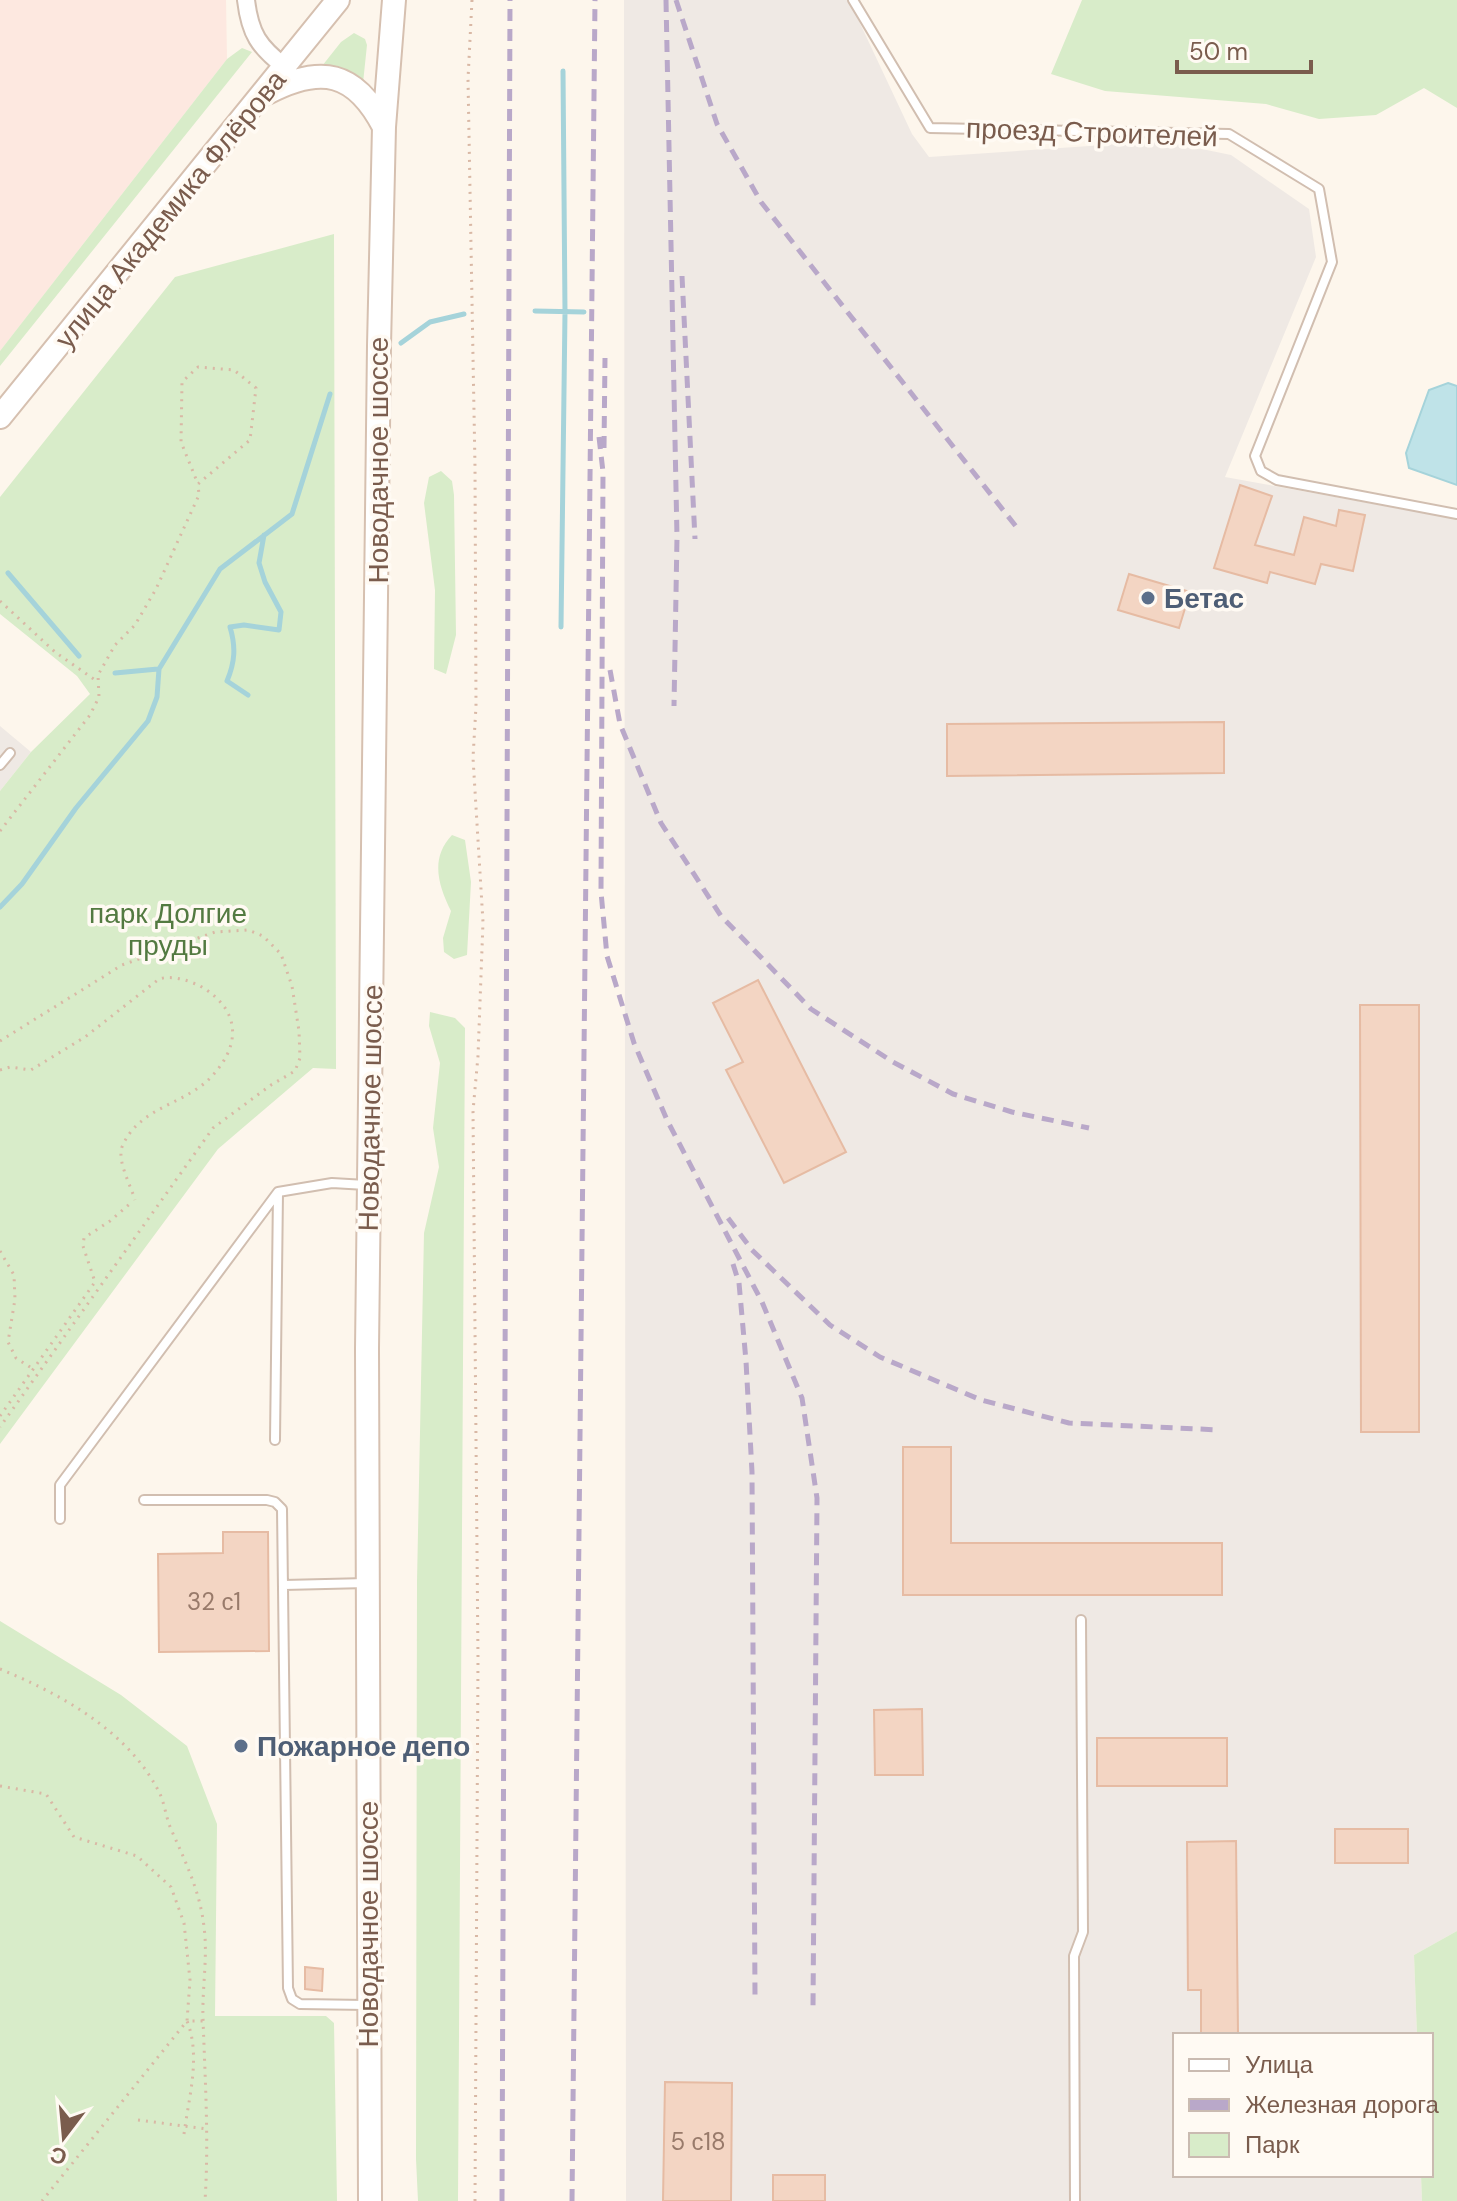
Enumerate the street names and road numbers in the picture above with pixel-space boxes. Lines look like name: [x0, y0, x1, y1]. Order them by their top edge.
street label: улица Академика Флёрова: [47, 62, 294, 356]
street label: проезд Строителей: [966, 110, 1218, 155]
street label: Новодачное шоссе: [360, 337, 397, 583]
street label: Новодачное шоссе: [350, 984, 391, 1232]
street label: Новодачное шоссе: [350, 1801, 387, 2047]

